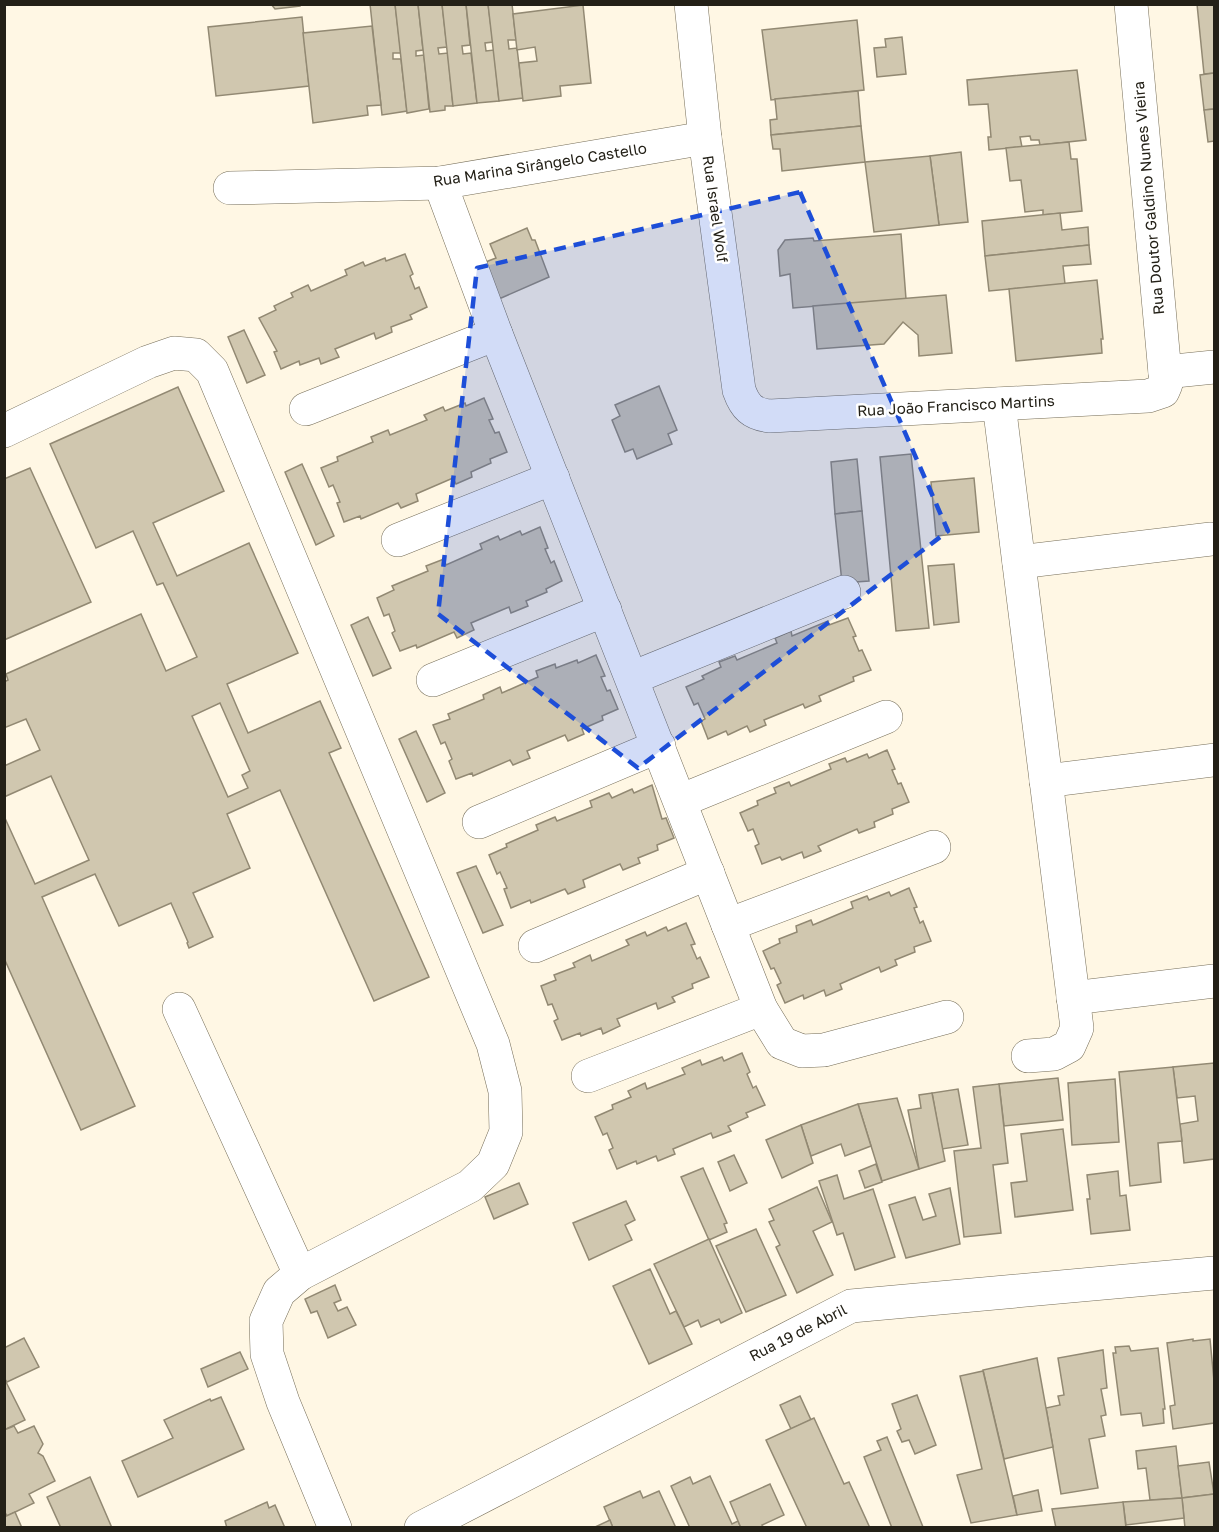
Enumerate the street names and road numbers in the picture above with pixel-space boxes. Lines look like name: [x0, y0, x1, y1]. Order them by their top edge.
street label: Rua Doutor Galdino Nunes Vieira: [1129, 81, 1167, 316]
street label: Rua Marina Sirângelo Castello: [432, 138, 648, 190]
street label: Rua Israel Wolf: [700, 154, 732, 264]
street label: Rua João Francisco Martins: [857, 391, 1055, 419]
street label: Rua 19 de Abril: [746, 1300, 849, 1364]

